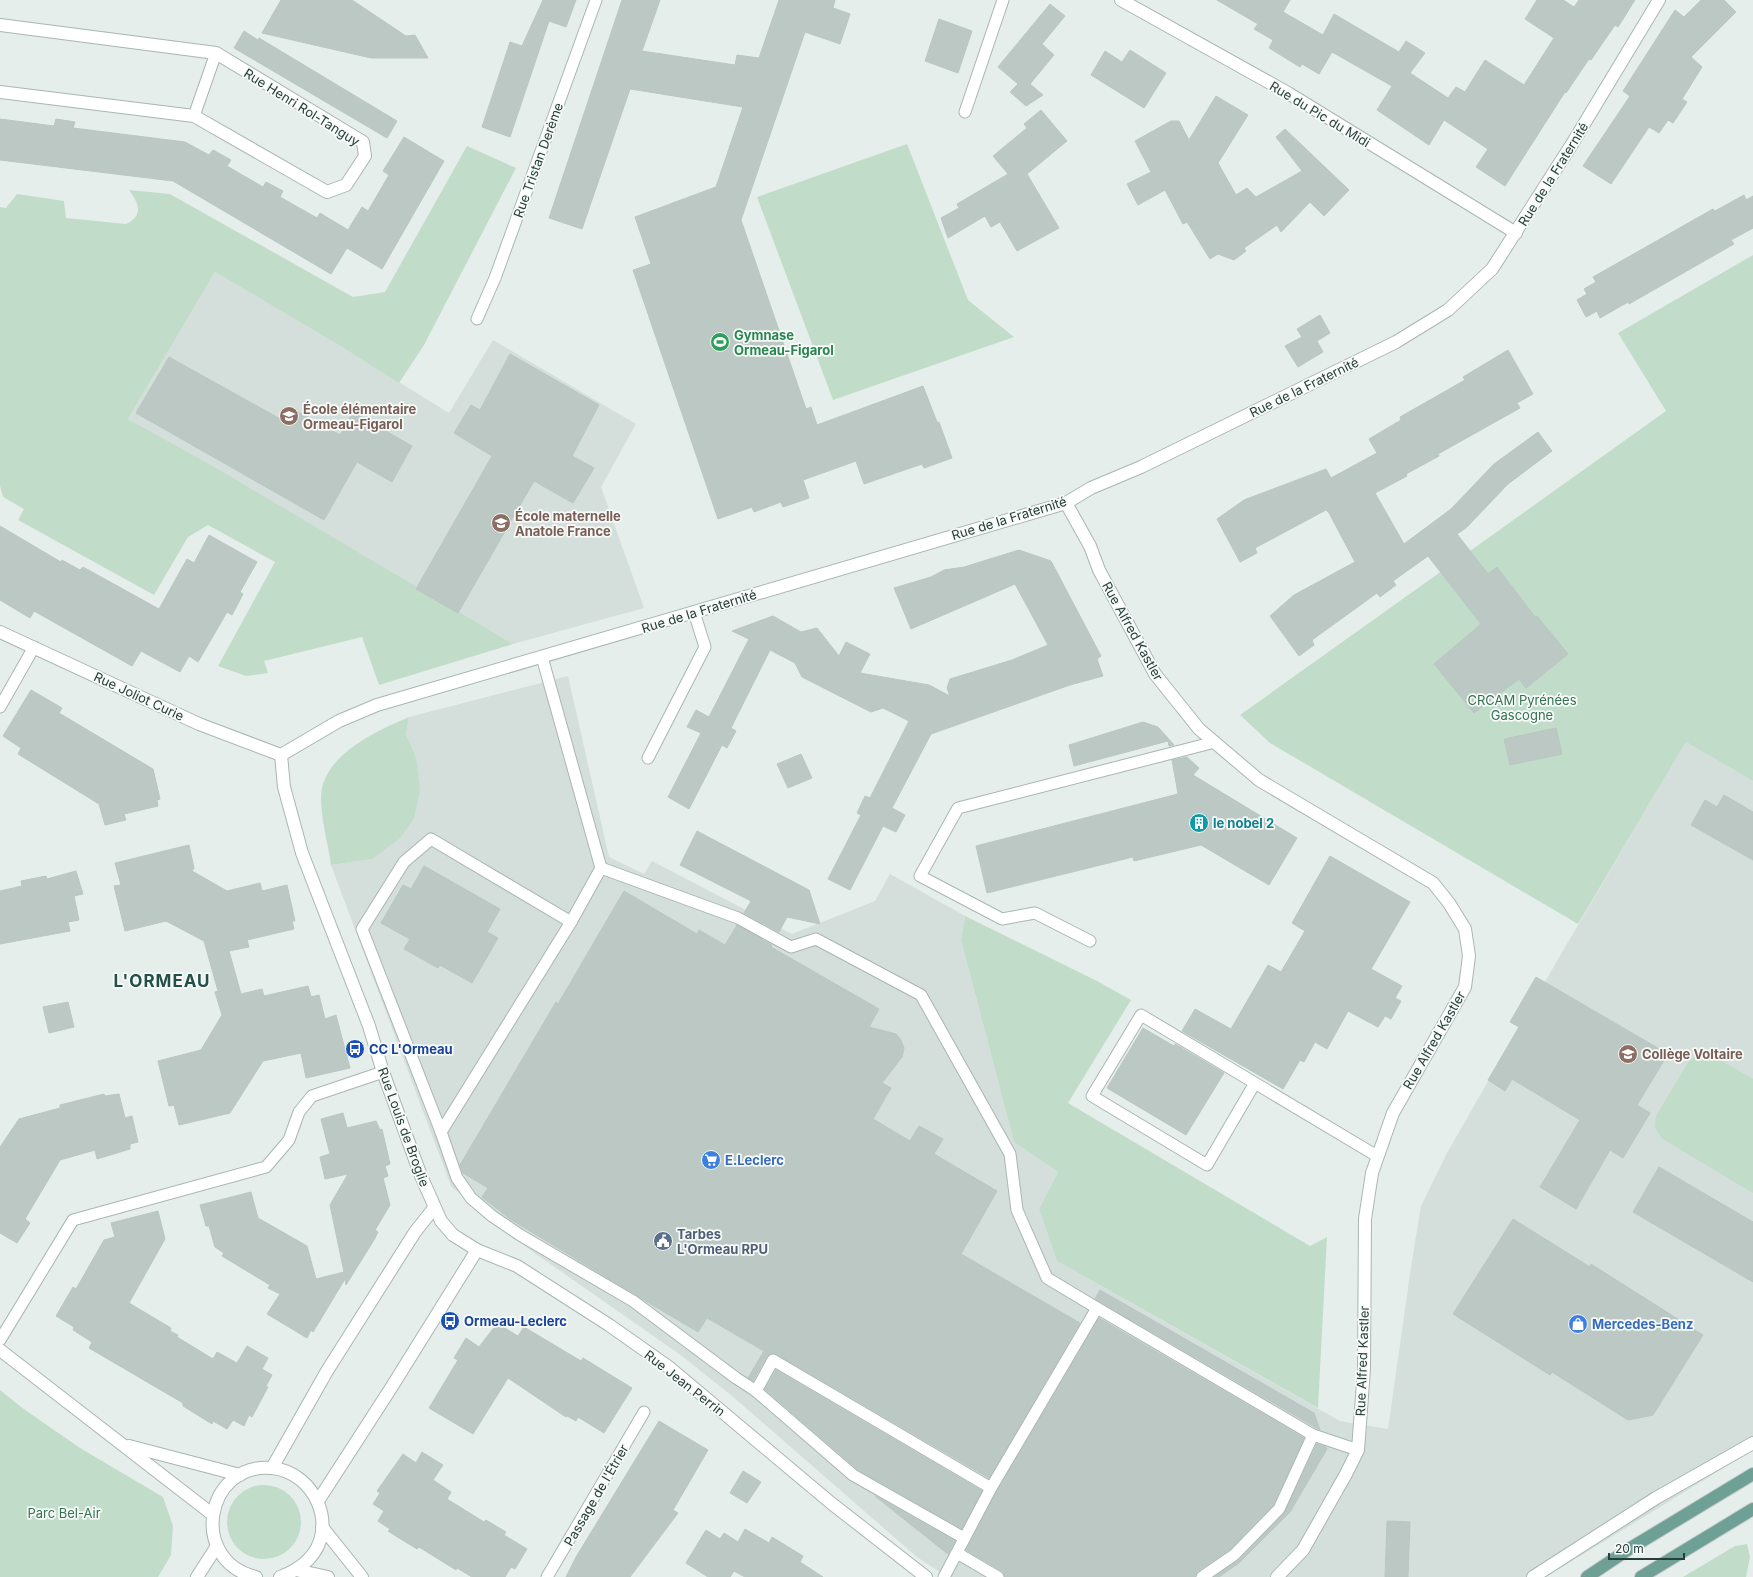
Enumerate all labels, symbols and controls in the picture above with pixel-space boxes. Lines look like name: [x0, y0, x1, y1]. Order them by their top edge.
street label: Rue Henri Rol-Tanguy: [241, 65, 363, 149]
street label: Rue du Pic du Midi: [1267, 78, 1373, 150]
street label: Rue Tristan Derème: [510, 100, 566, 220]
street label: Rue de la Fraternité: [1515, 119, 1591, 229]
place label: Gymnase Ormeau-Figarol: [734, 327, 834, 358]
sports icon: Gymnase Ormeau-Figarol: [709, 331, 731, 353]
street label: Rue de la Fraternité: [1247, 354, 1361, 420]
place label: École élémentaire Ormeau-Figarol: [303, 401, 416, 432]
school or university icon: École élémentaire Ormeau-Figarol: [278, 405, 300, 427]
street label: Rue de la Fraternité: [950, 493, 1068, 543]
place label: École maternelle Anatole France: [515, 508, 621, 539]
school or university icon: École maternelle Anatole France: [490, 512, 512, 534]
street label: Rue Alfred Kastler: [1099, 579, 1167, 683]
street label: Rue de la Fraternité: [640, 586, 758, 636]
street label: Rue Joliot Curie: [91, 668, 187, 724]
park label: CRCAM Pyrénées Gascogne: [1467, 692, 1577, 723]
building icon: le nobel 2: [1188, 812, 1210, 834]
place label: le nobel 2: [1213, 815, 1274, 831]
district label: L'ORMEAU: [113, 971, 211, 991]
street label: Rue Alfred Kastler: [1399, 988, 1469, 1092]
bus stop icon: CC L'Ormeau: [344, 1038, 366, 1060]
place label: CC L'Ormeau: [369, 1041, 453, 1057]
school or university icon: Collège Voltaire: [1617, 1043, 1639, 1065]
place label: Collège Voltaire: [1642, 1046, 1743, 1062]
street label: Rue Louis de Broglie: [375, 1065, 433, 1189]
supermarket icon: E.Leclerc: [700, 1149, 722, 1171]
place label: E.Leclerc: [725, 1152, 784, 1168]
place label: Tarbes L'Ormeau RPU: [677, 1226, 768, 1257]
public building icon: Tarbes L'Ormeau RPU: [652, 1230, 674, 1252]
street label: Rue Alfred Kastler: [1352, 1305, 1372, 1417]
bus stop icon: Ormeau-Leclerc: [439, 1310, 461, 1332]
place label: Ormeau-Leclerc: [464, 1313, 567, 1329]
shop icon: Mercedes-Benz: [1567, 1313, 1589, 1335]
place label: Mercedes-Benz: [1592, 1316, 1693, 1332]
street label: Rue Jean Perrin: [642, 1347, 728, 1419]
street label: Passage de l'Étrier: [560, 1441, 632, 1549]
park label: Parc Bel-Air: [27, 1505, 101, 1521]
scale bar: [1609, 1535, 1684, 1561]
text: 20 m: [1615, 1541, 1644, 1556]

